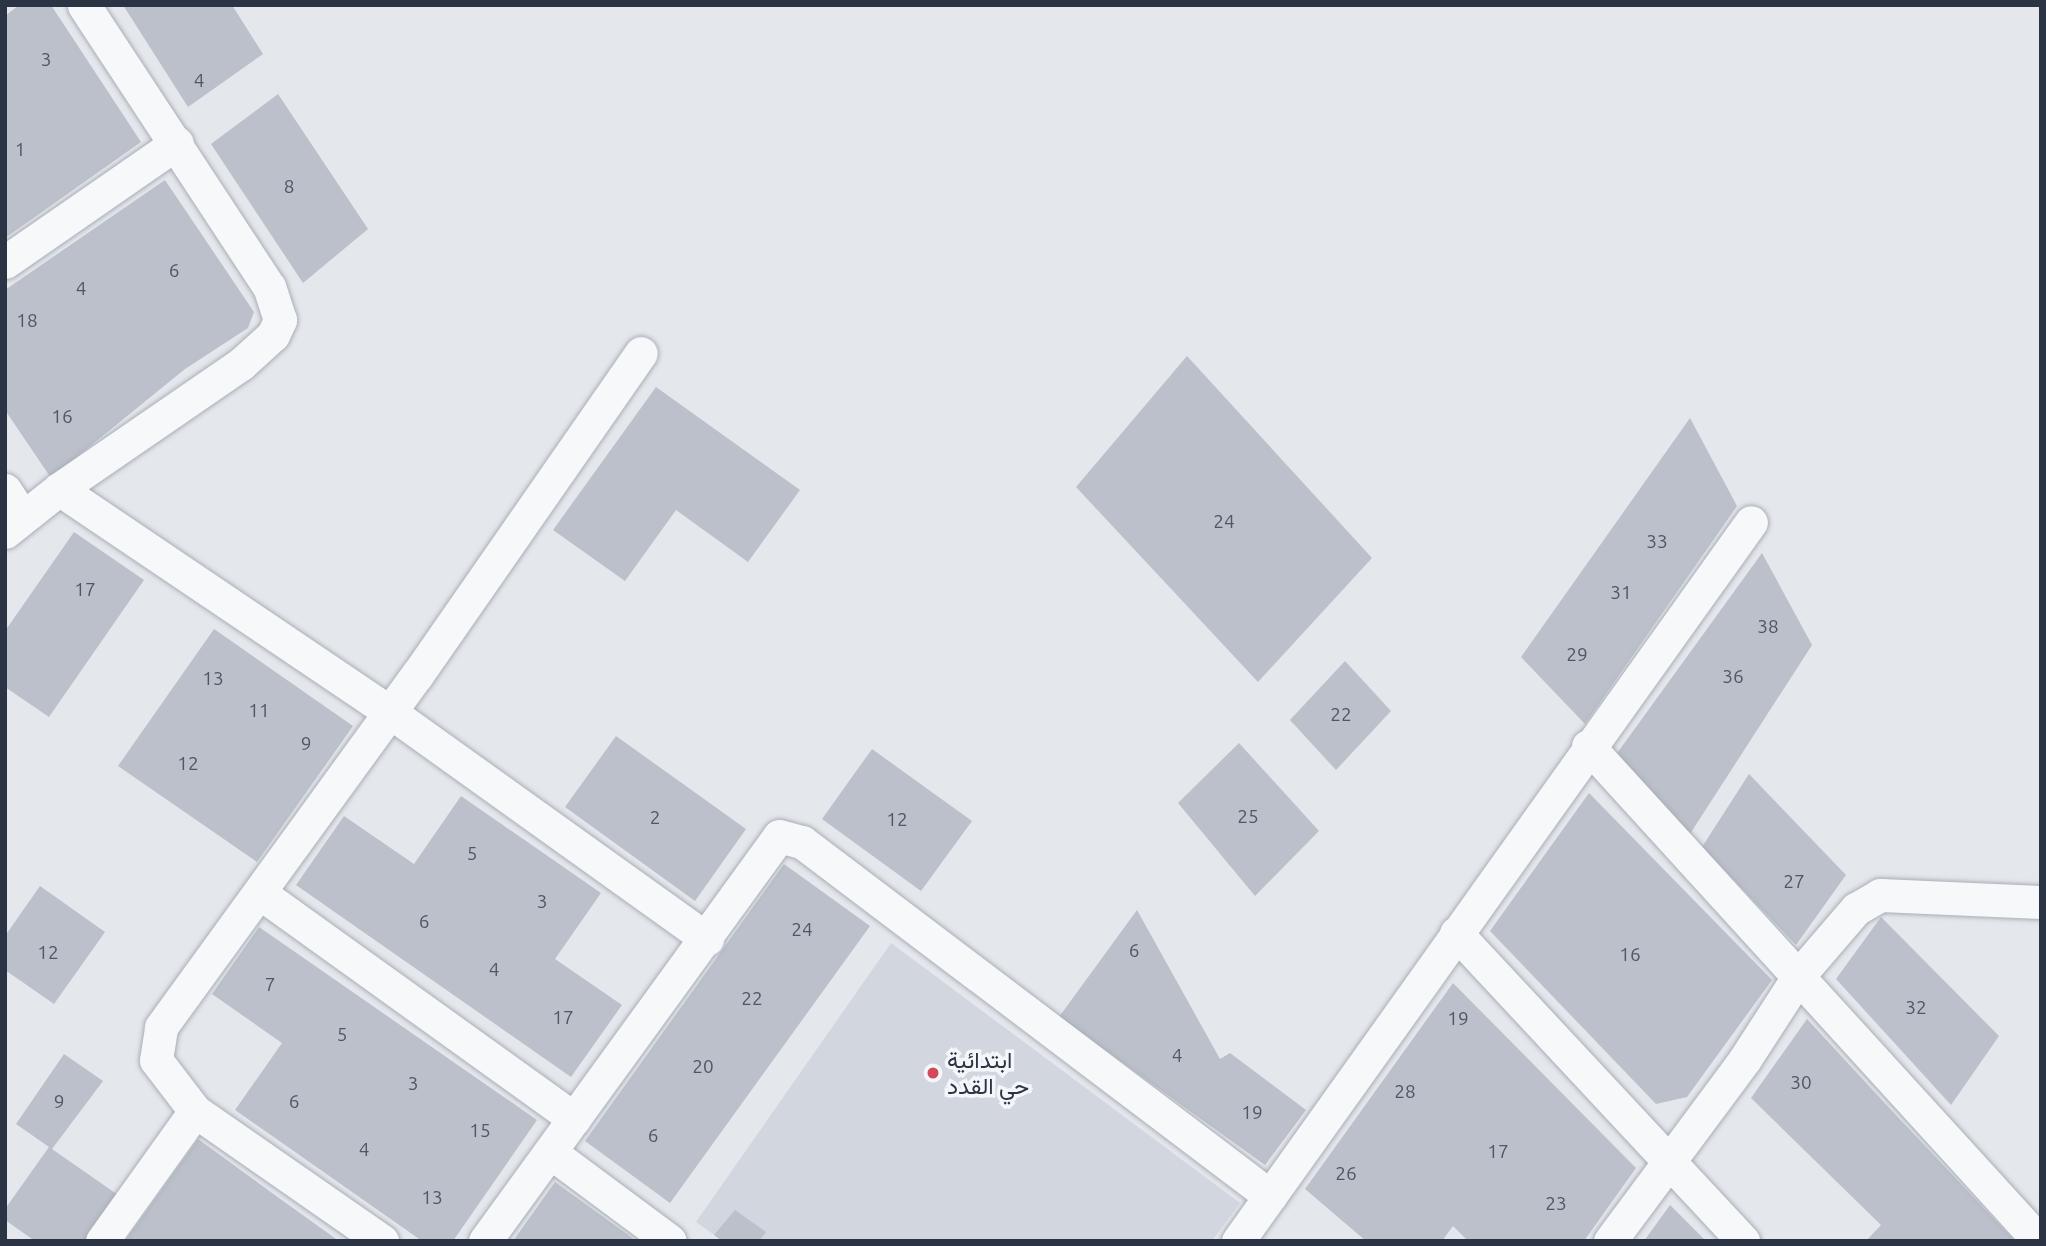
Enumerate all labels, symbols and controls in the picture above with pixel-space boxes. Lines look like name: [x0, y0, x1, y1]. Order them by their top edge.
house number: 3: [41, 49, 51, 71]
house number: 4: [194, 70, 204, 92]
house number: 1: [15, 139, 25, 161]
house number: 8: [284, 176, 294, 198]
house number: 6: [169, 260, 179, 282]
house number: 4: [76, 278, 86, 300]
house number: 18: [16, 310, 38, 332]
house number: 16: [51, 406, 73, 428]
house number: 24: [1213, 511, 1235, 533]
house number: 33: [1646, 531, 1668, 553]
house number: 17: [74, 579, 96, 601]
house number: 31: [1610, 582, 1632, 604]
house number: 38: [1757, 616, 1779, 638]
house number: 29: [1566, 644, 1588, 666]
house number: 36: [1722, 666, 1744, 688]
house number: 13: [202, 668, 224, 690]
house number: 11: [248, 700, 270, 722]
house number: 22: [1330, 704, 1352, 726]
house number: 9: [301, 733, 311, 755]
house number: 12: [177, 753, 199, 775]
house number: 25: [1237, 806, 1259, 828]
house number: 2: [650, 807, 660, 829]
house number: 12: [886, 809, 908, 831]
house number: 5: [467, 843, 477, 865]
house number: 27: [1783, 871, 1805, 893]
house number: 3: [537, 891, 547, 913]
house number: 6: [419, 911, 429, 933]
house number: 24: [791, 919, 813, 941]
house number: 6: [1129, 940, 1139, 962]
house number: 12: [37, 942, 59, 964]
house number: 16: [1619, 944, 1641, 966]
house number: 4: [489, 959, 499, 981]
house number: 7: [265, 974, 275, 996]
house number: 22: [741, 988, 763, 1010]
house number: 32: [1905, 997, 1927, 1019]
house number: 17: [552, 1007, 574, 1029]
house number: 19: [1447, 1008, 1469, 1030]
house number: 5: [337, 1024, 347, 1046]
house number: 4: [1172, 1045, 1182, 1067]
place label: ابتدائية حي القدد: [947, 1046, 1029, 1100]
house number: 20: [692, 1056, 714, 1078]
marker: ابتدائية حي القدد: [925, 1065, 941, 1081]
house number: 30: [1790, 1072, 1812, 1094]
house number: 3: [408, 1073, 418, 1095]
house number: 28: [1394, 1081, 1416, 1103]
house number: 9: [54, 1091, 64, 1113]
house number: 6: [289, 1091, 299, 1113]
house number: 19: [1241, 1102, 1263, 1124]
house number: 15: [469, 1120, 491, 1142]
house number: 6: [648, 1125, 658, 1147]
house number: 4: [359, 1139, 369, 1161]
house number: 17: [1487, 1141, 1509, 1163]
house number: 26: [1335, 1163, 1357, 1185]
house number: 13: [421, 1187, 443, 1209]
house number: 23: [1545, 1193, 1567, 1215]

